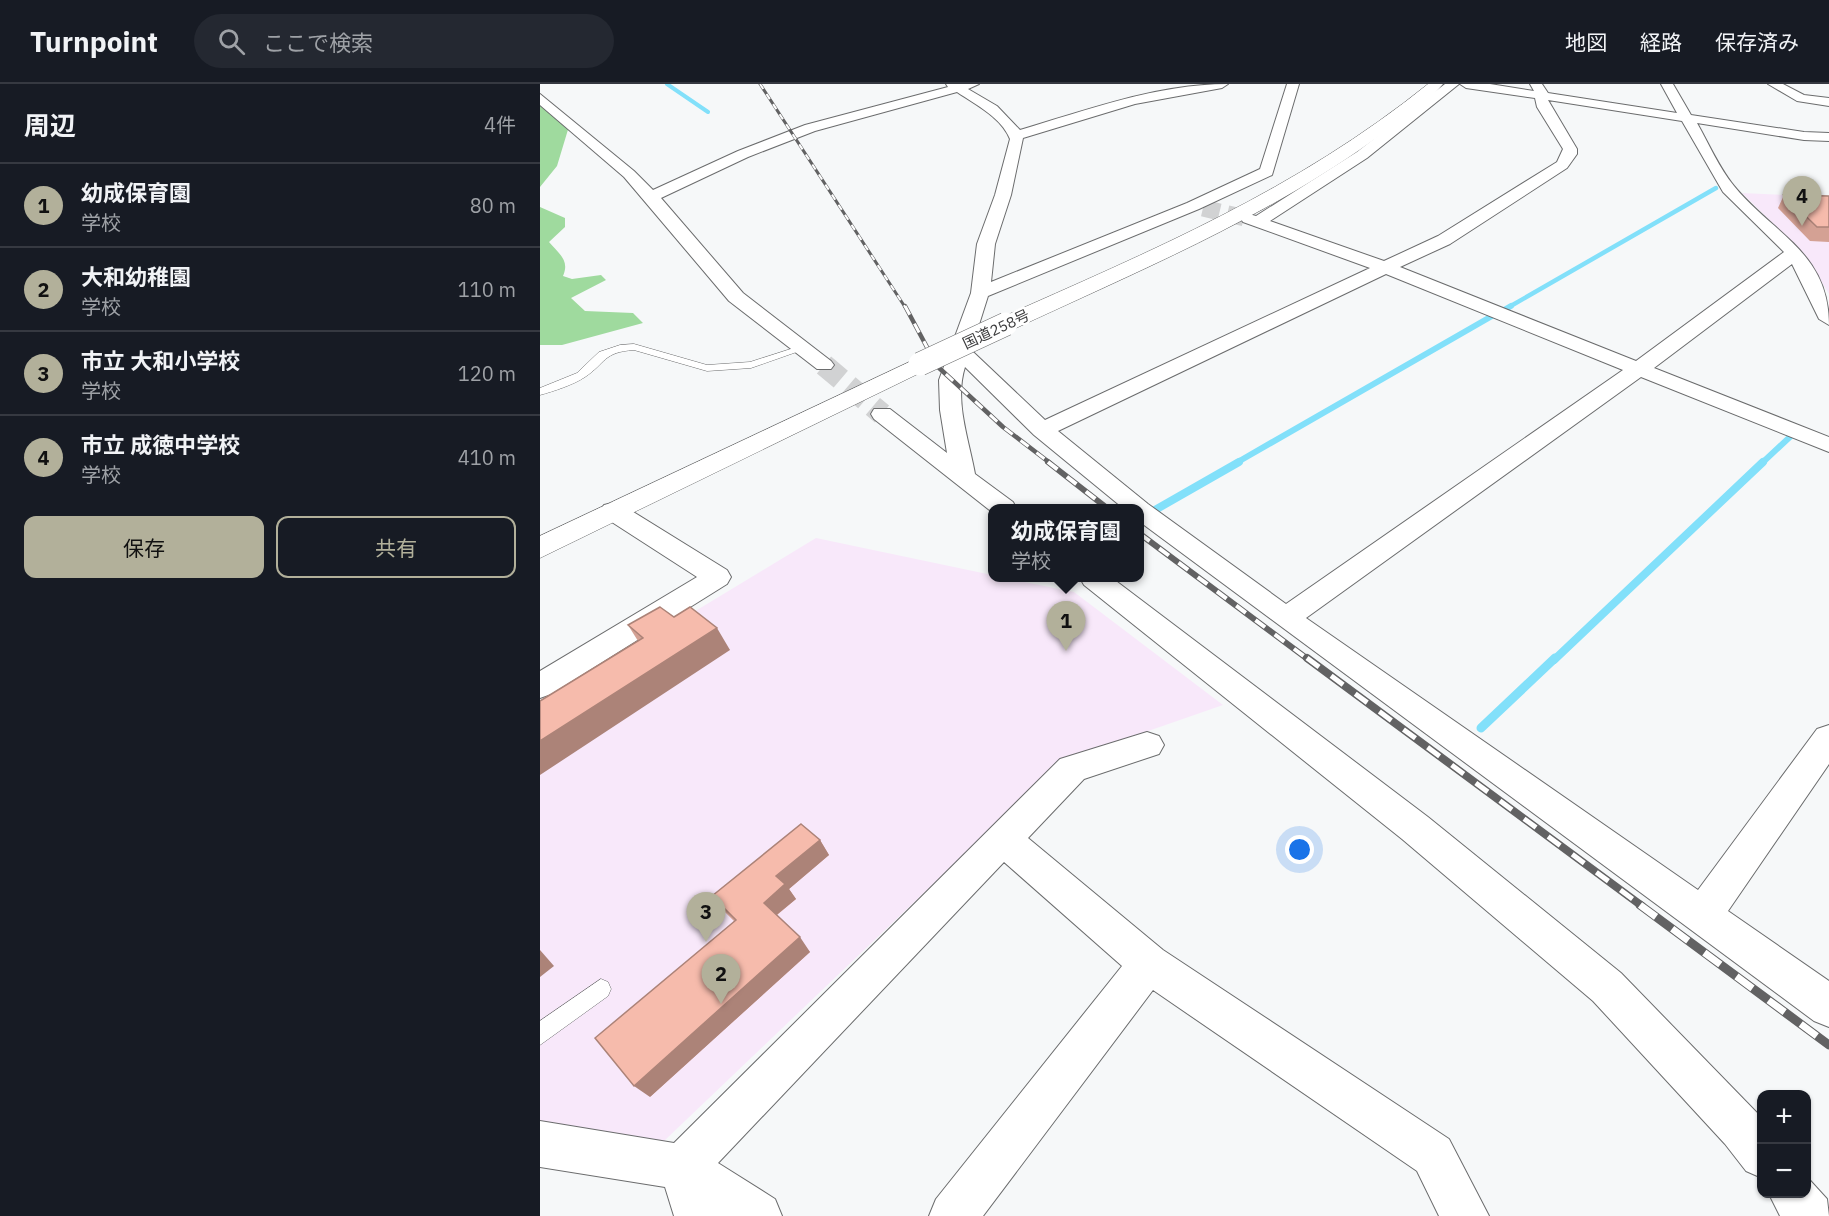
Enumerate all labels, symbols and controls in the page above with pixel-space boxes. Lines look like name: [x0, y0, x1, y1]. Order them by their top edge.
search box: [194, 14, 614, 68]
text: Turnpoint: [30, 23, 158, 60]
icon: search: [215, 25, 248, 58]
text: ここで検索: [263, 28, 373, 57]
text: 地図: [1565, 28, 1607, 56]
text: 経路: [1640, 28, 1682, 56]
text: 保存済み: [1715, 28, 1799, 56]
text: 周辺: [24, 108, 76, 142]
text: 4件: [484, 111, 516, 138]
pin: 4: [1782, 176, 1822, 226]
text: 幼成保育園: [81, 178, 191, 207]
text: 1: [38, 192, 50, 219]
text: 80 m: [470, 192, 516, 219]
text: 学校: [81, 209, 121, 236]
text: 大和幼稚園: [81, 262, 191, 291]
text: 2: [38, 276, 50, 303]
text: 110 m: [458, 276, 516, 303]
text: 学校: [81, 293, 121, 320]
street label: 国道258号: [959, 305, 1033, 353]
text: 市立 大和小学校: [81, 346, 240, 375]
text: 3: [38, 360, 50, 387]
text: 120 m: [458, 360, 516, 387]
text: 学校: [81, 377, 121, 404]
text: 市立 成徳中学校: [81, 430, 240, 459]
text: 4: [38, 444, 50, 471]
text: 410 m: [458, 444, 516, 471]
text: 学校: [81, 461, 121, 488]
popup: [988, 504, 1144, 582]
button: 保存: [24, 516, 264, 578]
button: 共有: [276, 516, 516, 578]
text: 幼成保育園: [1011, 516, 1121, 545]
text: 学校: [1011, 547, 1051, 574]
pin: 1: [1046, 602, 1086, 651]
your location: [1285, 835, 1314, 864]
pin: 3: [686, 892, 726, 942]
pin: 2: [702, 954, 741, 1004]
map controls: [1757, 1090, 1811, 1198]
button: +: [1757, 1090, 1811, 1144]
button: −: [1757, 1144, 1811, 1198]

